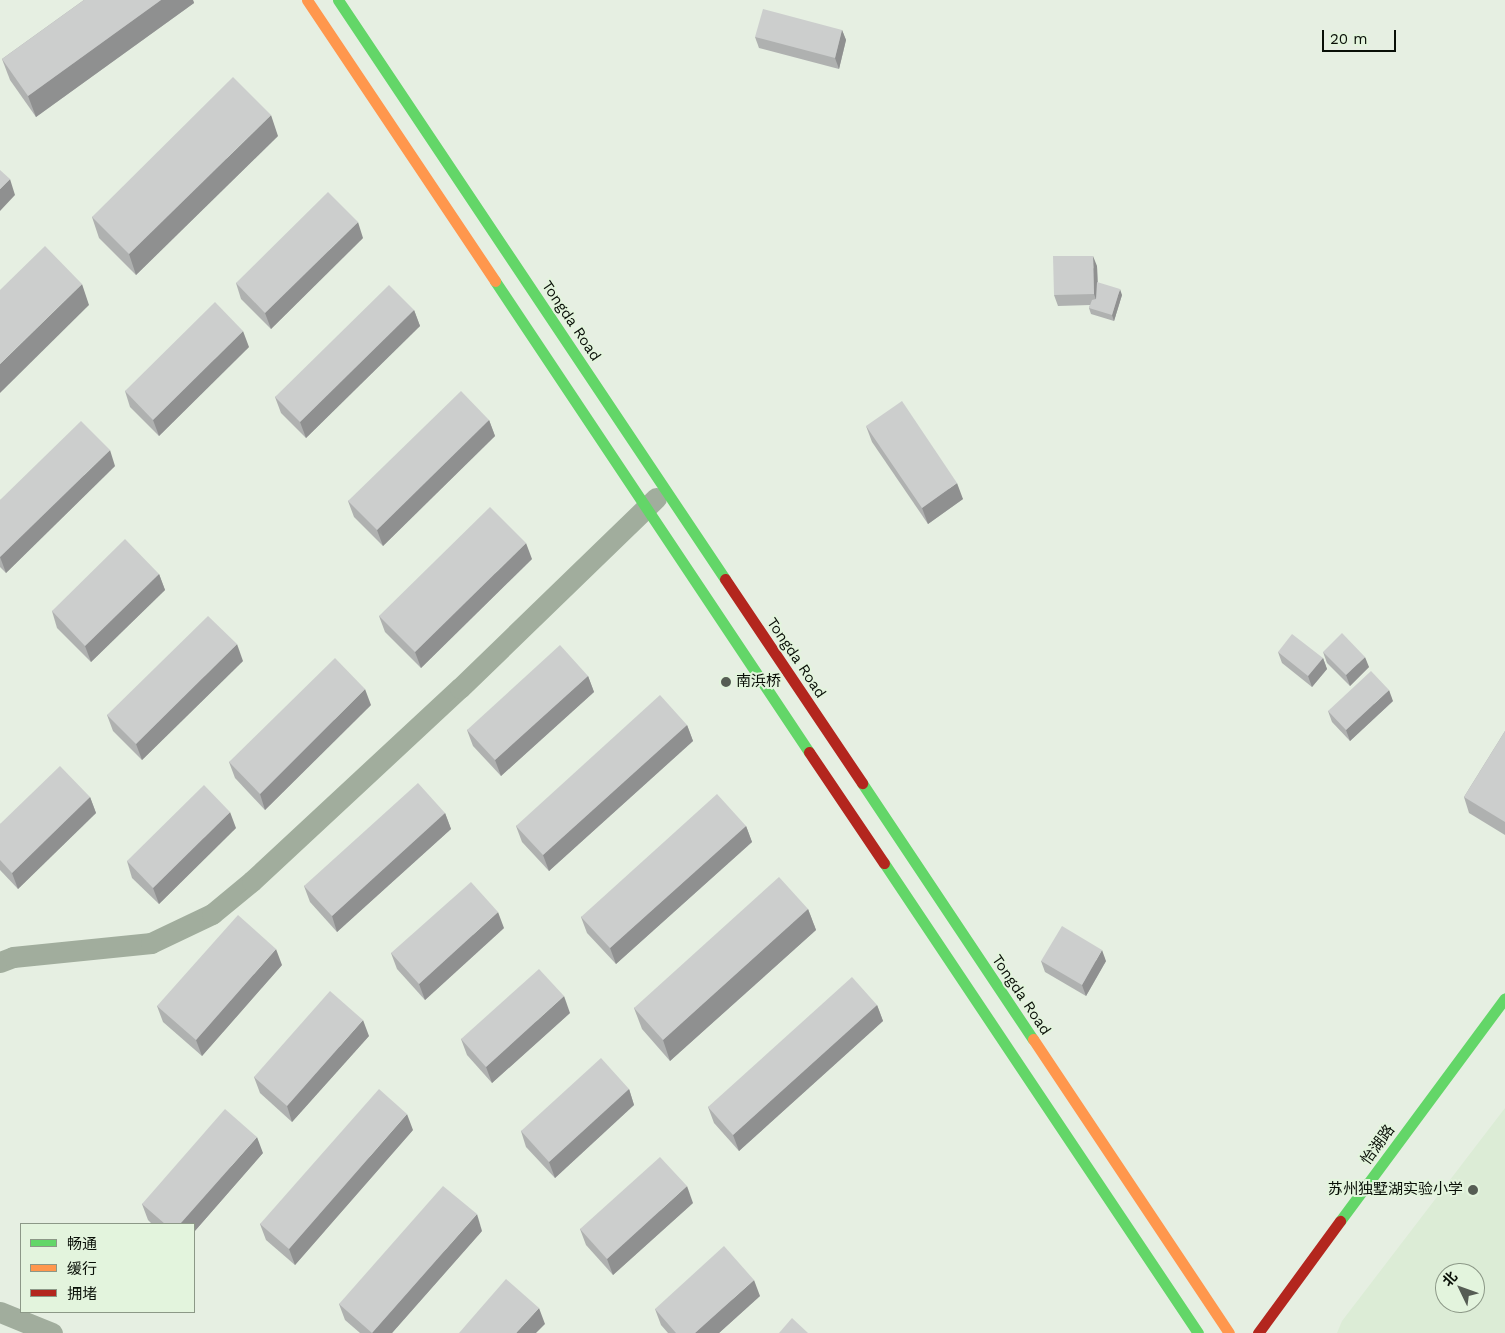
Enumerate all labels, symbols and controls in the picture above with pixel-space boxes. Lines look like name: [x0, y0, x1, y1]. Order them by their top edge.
scale bar: [1325, 20, 1399, 52]
text: 20 m: [1330, 30, 1368, 48]
street label: Tongda Road: [537, 277, 605, 365]
street label: Tongda Road: [762, 614, 830, 702]
place label: 南浜桥: [736, 673, 781, 691]
marker: 南浜桥: [720, 676, 732, 688]
street label: Tongda Road: [987, 951, 1055, 1039]
street label: 怡湖路: [1357, 1122, 1399, 1168]
place label: 苏州独墅湖实验小学: [1328, 1181, 1463, 1199]
marker: 苏州独墅湖实验小学: [1467, 1184, 1479, 1196]
legend: [20, 1223, 195, 1313]
text: 畅通: [67, 1235, 97, 1253]
text: 缓行: [67, 1260, 97, 1278]
north arrow: [1435, 1263, 1485, 1313]
text: 北: [1439, 1268, 1460, 1289]
text: 拥堵: [67, 1285, 97, 1303]

